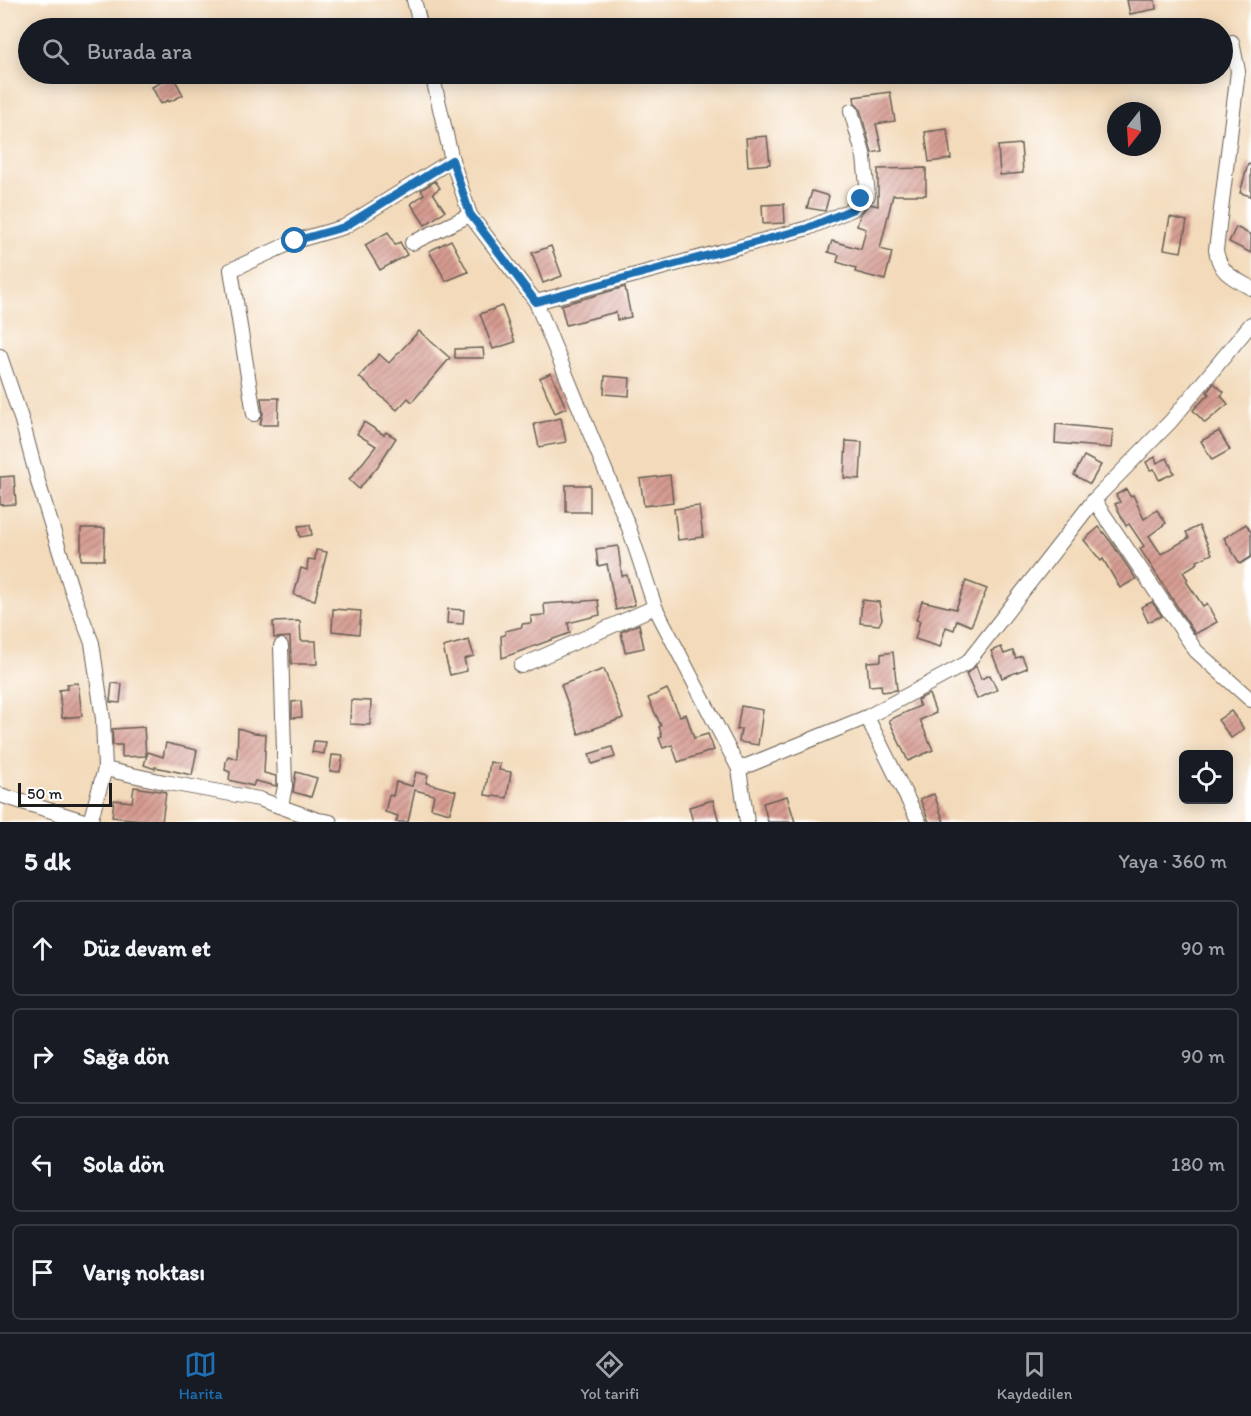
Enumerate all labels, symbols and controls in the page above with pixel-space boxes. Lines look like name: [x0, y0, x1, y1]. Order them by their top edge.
search box: [18, 18, 1233, 84]
icon: search: [39, 35, 72, 68]
text: Burada ara: [87, 38, 192, 65]
north arrow: [1107, 102, 1161, 156]
route end: [847, 185, 873, 211]
route start: [281, 227, 307, 253]
map controls: [1179, 750, 1233, 804]
button: locate: [1179, 750, 1233, 804]
scale bar: [18, 780, 112, 808]
text: 50 m: [27, 784, 62, 803]
text: 5 dk: [24, 845, 71, 877]
text: Yaya · 360 m: [1119, 849, 1227, 873]
icon: ahead: [26, 932, 59, 965]
text: Düz devam et: [83, 935, 210, 962]
text: 90 m: [1181, 936, 1225, 960]
icon: right: [26, 1040, 59, 1073]
text: Sağa dön: [83, 1043, 169, 1070]
text: 90 m: [1181, 1044, 1225, 1068]
icon: left: [26, 1148, 59, 1181]
text: Sola dön: [83, 1151, 164, 1178]
text: 180 m: [1171, 1152, 1225, 1176]
icon: arrive: [26, 1256, 59, 1289]
text: Varış noktası: [83, 1259, 205, 1286]
tab: Harita: [179, 1348, 223, 1403]
tab: Yol tarifi: [580, 1348, 639, 1403]
tab: Kaydedilen: [997, 1348, 1072, 1403]

